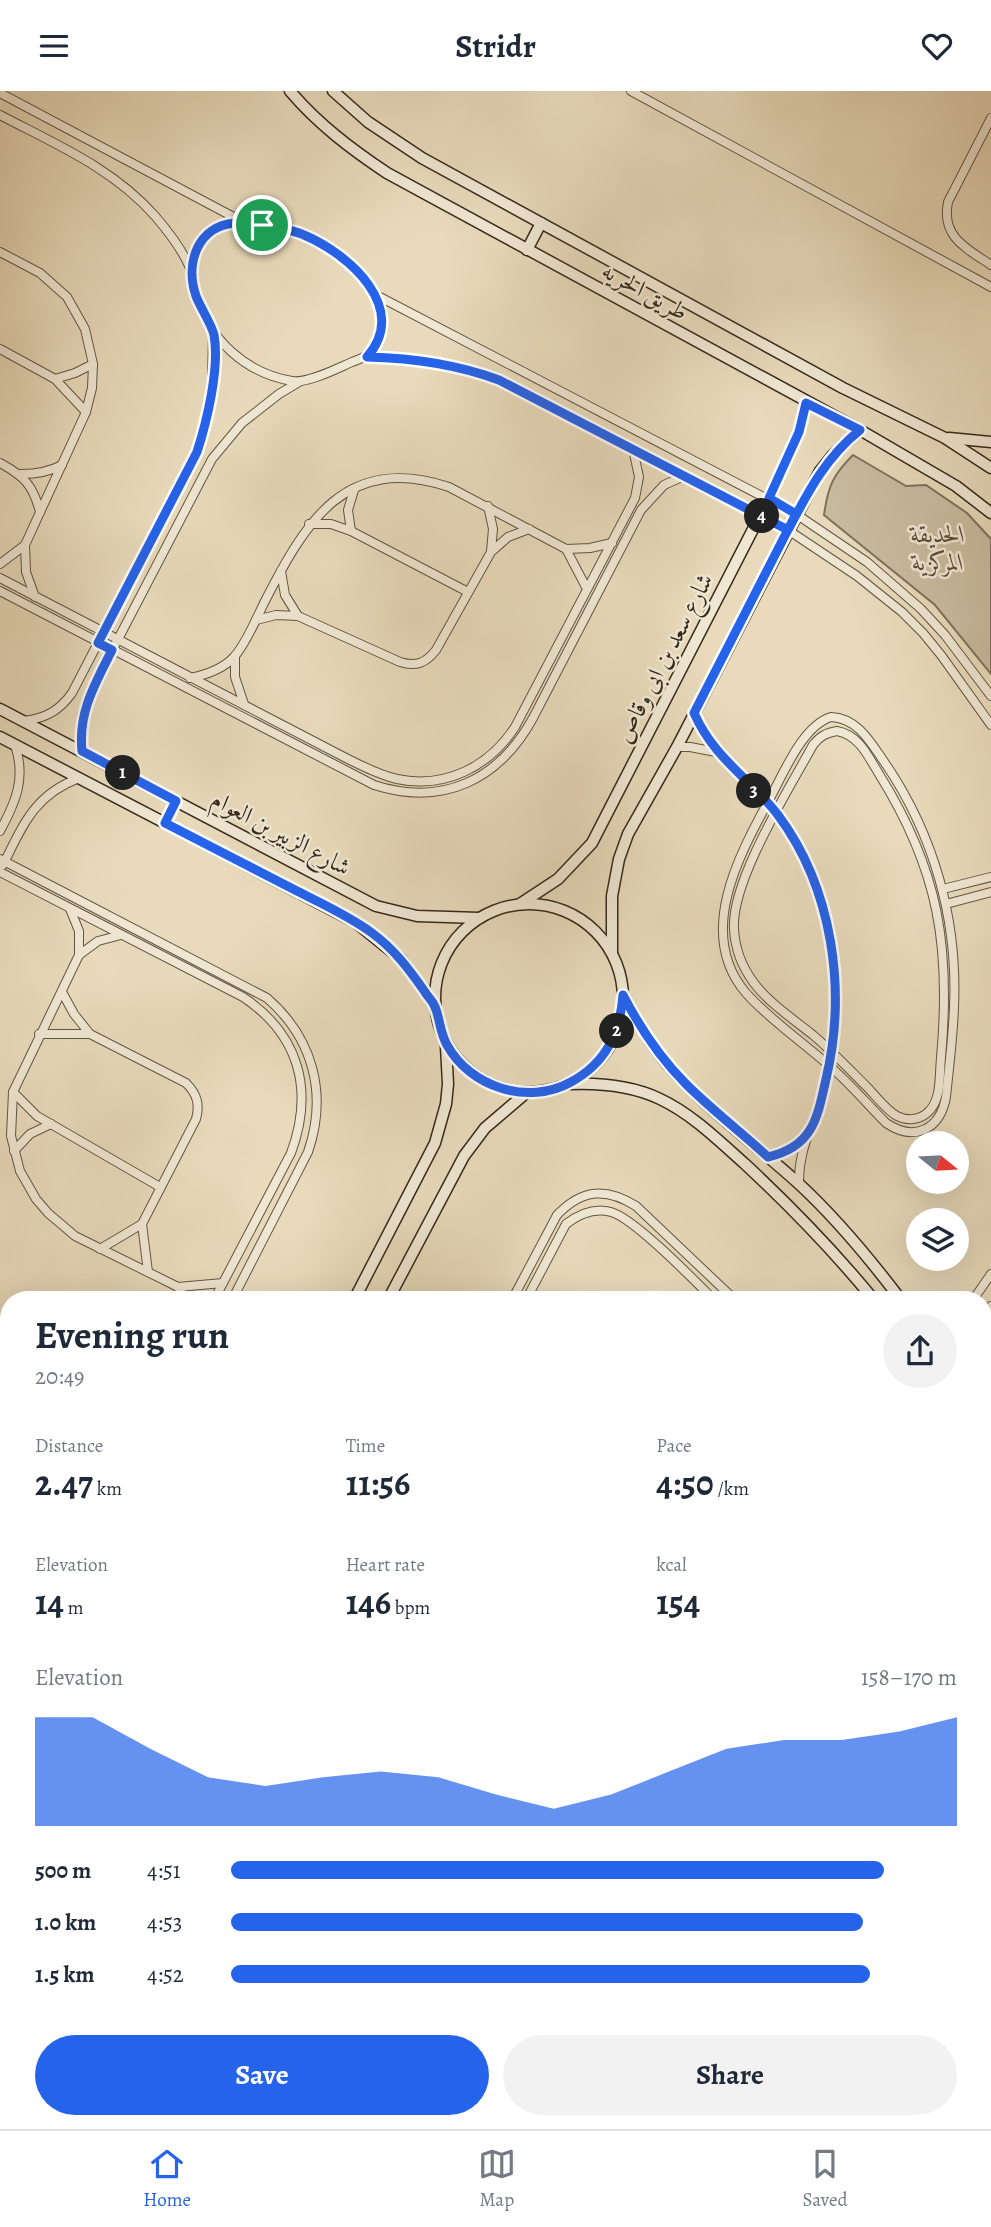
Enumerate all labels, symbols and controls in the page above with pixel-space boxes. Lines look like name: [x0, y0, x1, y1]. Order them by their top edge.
text: Stridr: [455, 24, 536, 68]
icon: menu: [35, 27, 73, 65]
icon: heart: [918, 27, 956, 65]
pin: [232, 195, 292, 255]
icon: arrive: [243, 206, 281, 244]
street label: طريق الحريه: [596, 254, 694, 328]
pin: 4: [744, 499, 780, 533]
text: 4: [757, 502, 766, 528]
park label: الحديقة المركزية: [909, 518, 965, 578]
street label: شارع سعد بن ابى وقاص: [607, 568, 724, 750]
pin: 1: [106, 755, 140, 791]
text: 1: [119, 759, 126, 785]
pin: 3: [736, 773, 772, 809]
text: 3: [749, 777, 758, 803]
street label: شارع الزبير بن العوام: [203, 783, 356, 888]
pin: 2: [600, 1013, 634, 1049]
text: 2: [612, 1017, 621, 1043]
north arrow: [906, 1131, 970, 1193]
map controls: [906, 1131, 969, 1271]
button: layers: [906, 1208, 969, 1271]
text: Evening run: [35, 1309, 229, 1361]
button: share: [883, 1314, 957, 1388]
text: 20:49: [35, 1361, 85, 1392]
text: Distance: [35, 1433, 103, 1459]
text: Time: [346, 1433, 385, 1459]
text: Pace: [656, 1433, 692, 1459]
text: 2.47: [35, 1459, 93, 1507]
text: 11:56: [346, 1459, 410, 1507]
text: 4:50: [656, 1459, 714, 1507]
text: km: [93, 1476, 122, 1502]
text: /km: [714, 1476, 749, 1502]
text: Elevation: [35, 1552, 108, 1578]
text: Heart rate: [346, 1552, 425, 1578]
text: kcal: [656, 1552, 687, 1578]
text: 14: [35, 1578, 64, 1626]
text: 146: [346, 1578, 391, 1626]
text: 154: [656, 1578, 700, 1626]
text: m: [64, 1595, 84, 1621]
text: bpm: [391, 1595, 430, 1621]
text: Elevation: [35, 1662, 123, 1693]
text: 158–170 m: [861, 1662, 957, 1693]
text: 500 m: [35, 1855, 91, 1886]
text: 4:51: [147, 1855, 181, 1886]
text: 1.0 km: [35, 1907, 96, 1938]
text: 4:53: [147, 1907, 182, 1938]
text: 1.5 km: [35, 1959, 95, 1990]
text: 4:52: [147, 1959, 184, 1990]
button: Save: [35, 2035, 489, 2115]
button: Share: [503, 2035, 957, 2115]
tab: Home: [143, 2145, 191, 2213]
tab: Map: [478, 2145, 516, 2213]
tab: Saved: [803, 2145, 848, 2213]

